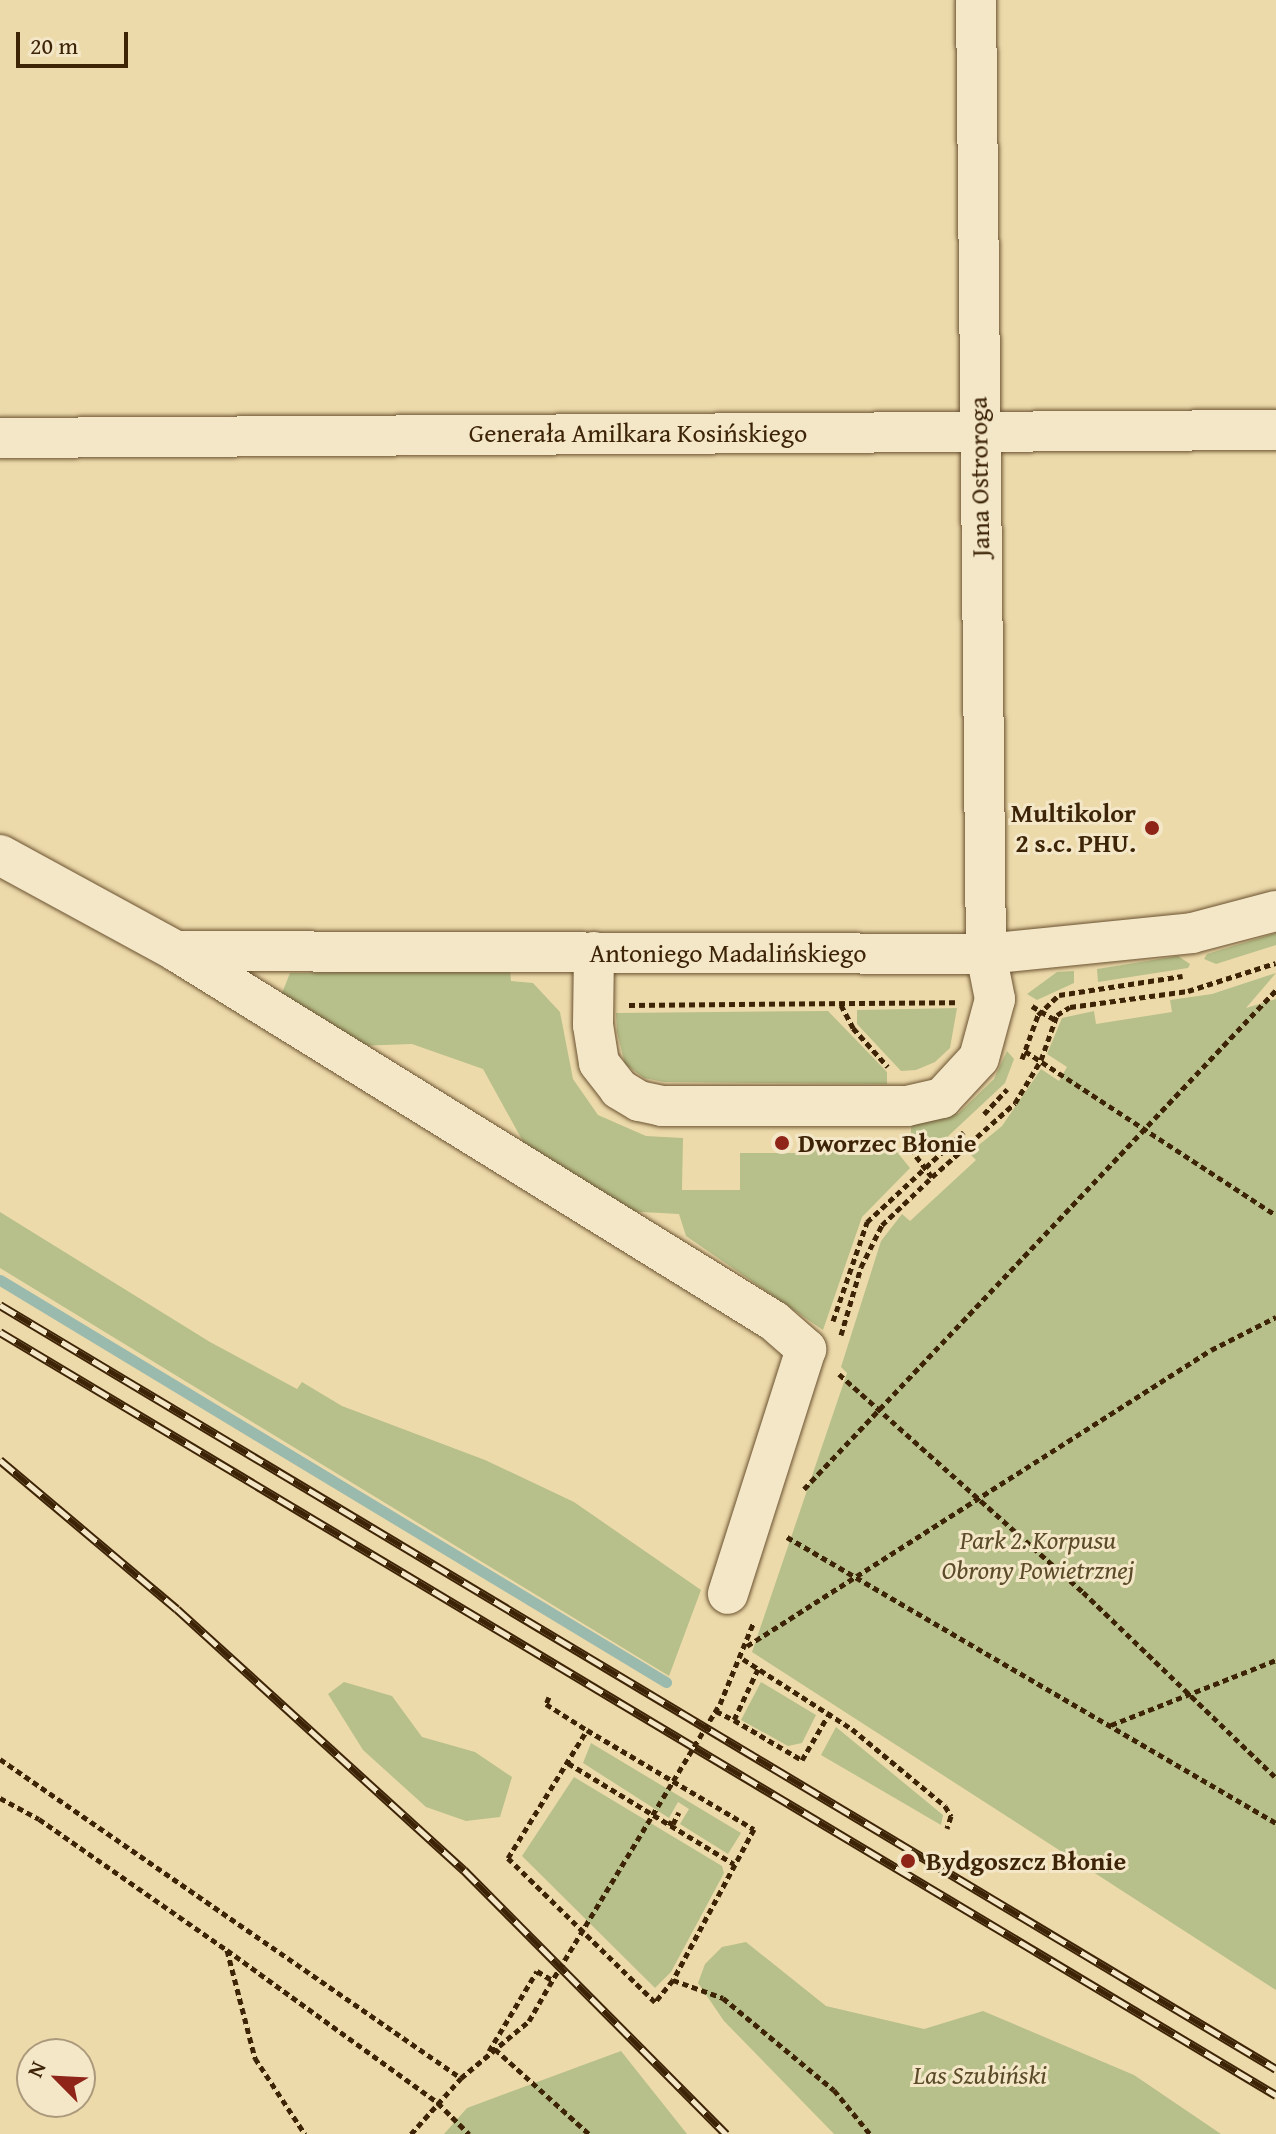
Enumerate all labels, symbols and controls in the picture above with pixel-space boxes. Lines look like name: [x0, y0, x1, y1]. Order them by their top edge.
scale bar: [20, 16, 132, 66]
text: 20 m: [30, 28, 78, 63]
street label: Jana Ostroroga: [962, 396, 996, 558]
street label: Generała Amilkara Kosińskiego: [469, 417, 807, 449]
place label: Multikolor 2 s.c. PHU.: [1011, 797, 1136, 858]
marker: Multikolor 2 s.c. PHU.: [1143, 819, 1161, 837]
street label: Antoniego Madalińskiego: [589, 937, 867, 969]
place label: Dworzec Błonie: [798, 1127, 977, 1159]
marker: Dworzec Błonie: [773, 1134, 791, 1152]
park label: Park 2. Korpusu Obrony Powietrznej: [942, 1524, 1134, 1586]
place label: Bydgoszcz Błonie: [926, 1845, 1126, 1877]
marker: Bydgoszcz Błonie: [897, 1850, 919, 1872]
north arrow: [16, 2038, 96, 2118]
text: N: [18, 2056, 54, 2082]
park label: Las Szubiński: [913, 2059, 1047, 2091]

